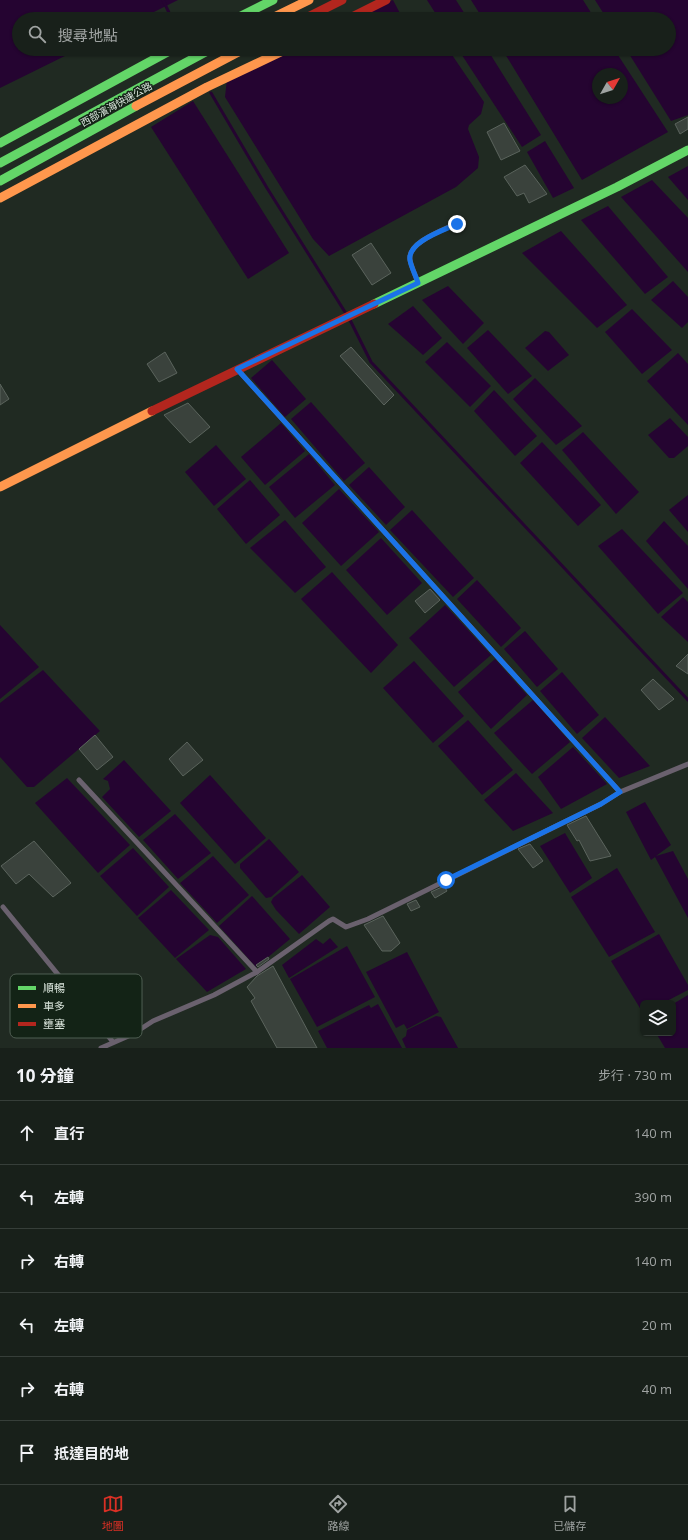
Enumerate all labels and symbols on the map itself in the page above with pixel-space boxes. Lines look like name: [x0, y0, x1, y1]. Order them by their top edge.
north arrow: [592, 68, 628, 104]
street label: 西部濱海快速公路: [78, 78, 154, 130]
route end: [448, 215, 466, 233]
route start: [437, 871, 455, 889]
legend: [10, 974, 142, 1038]
text: 順暢: [43, 980, 65, 995]
text: 車多: [43, 998, 65, 1013]
text: 壅塞: [43, 1016, 65, 1031]

